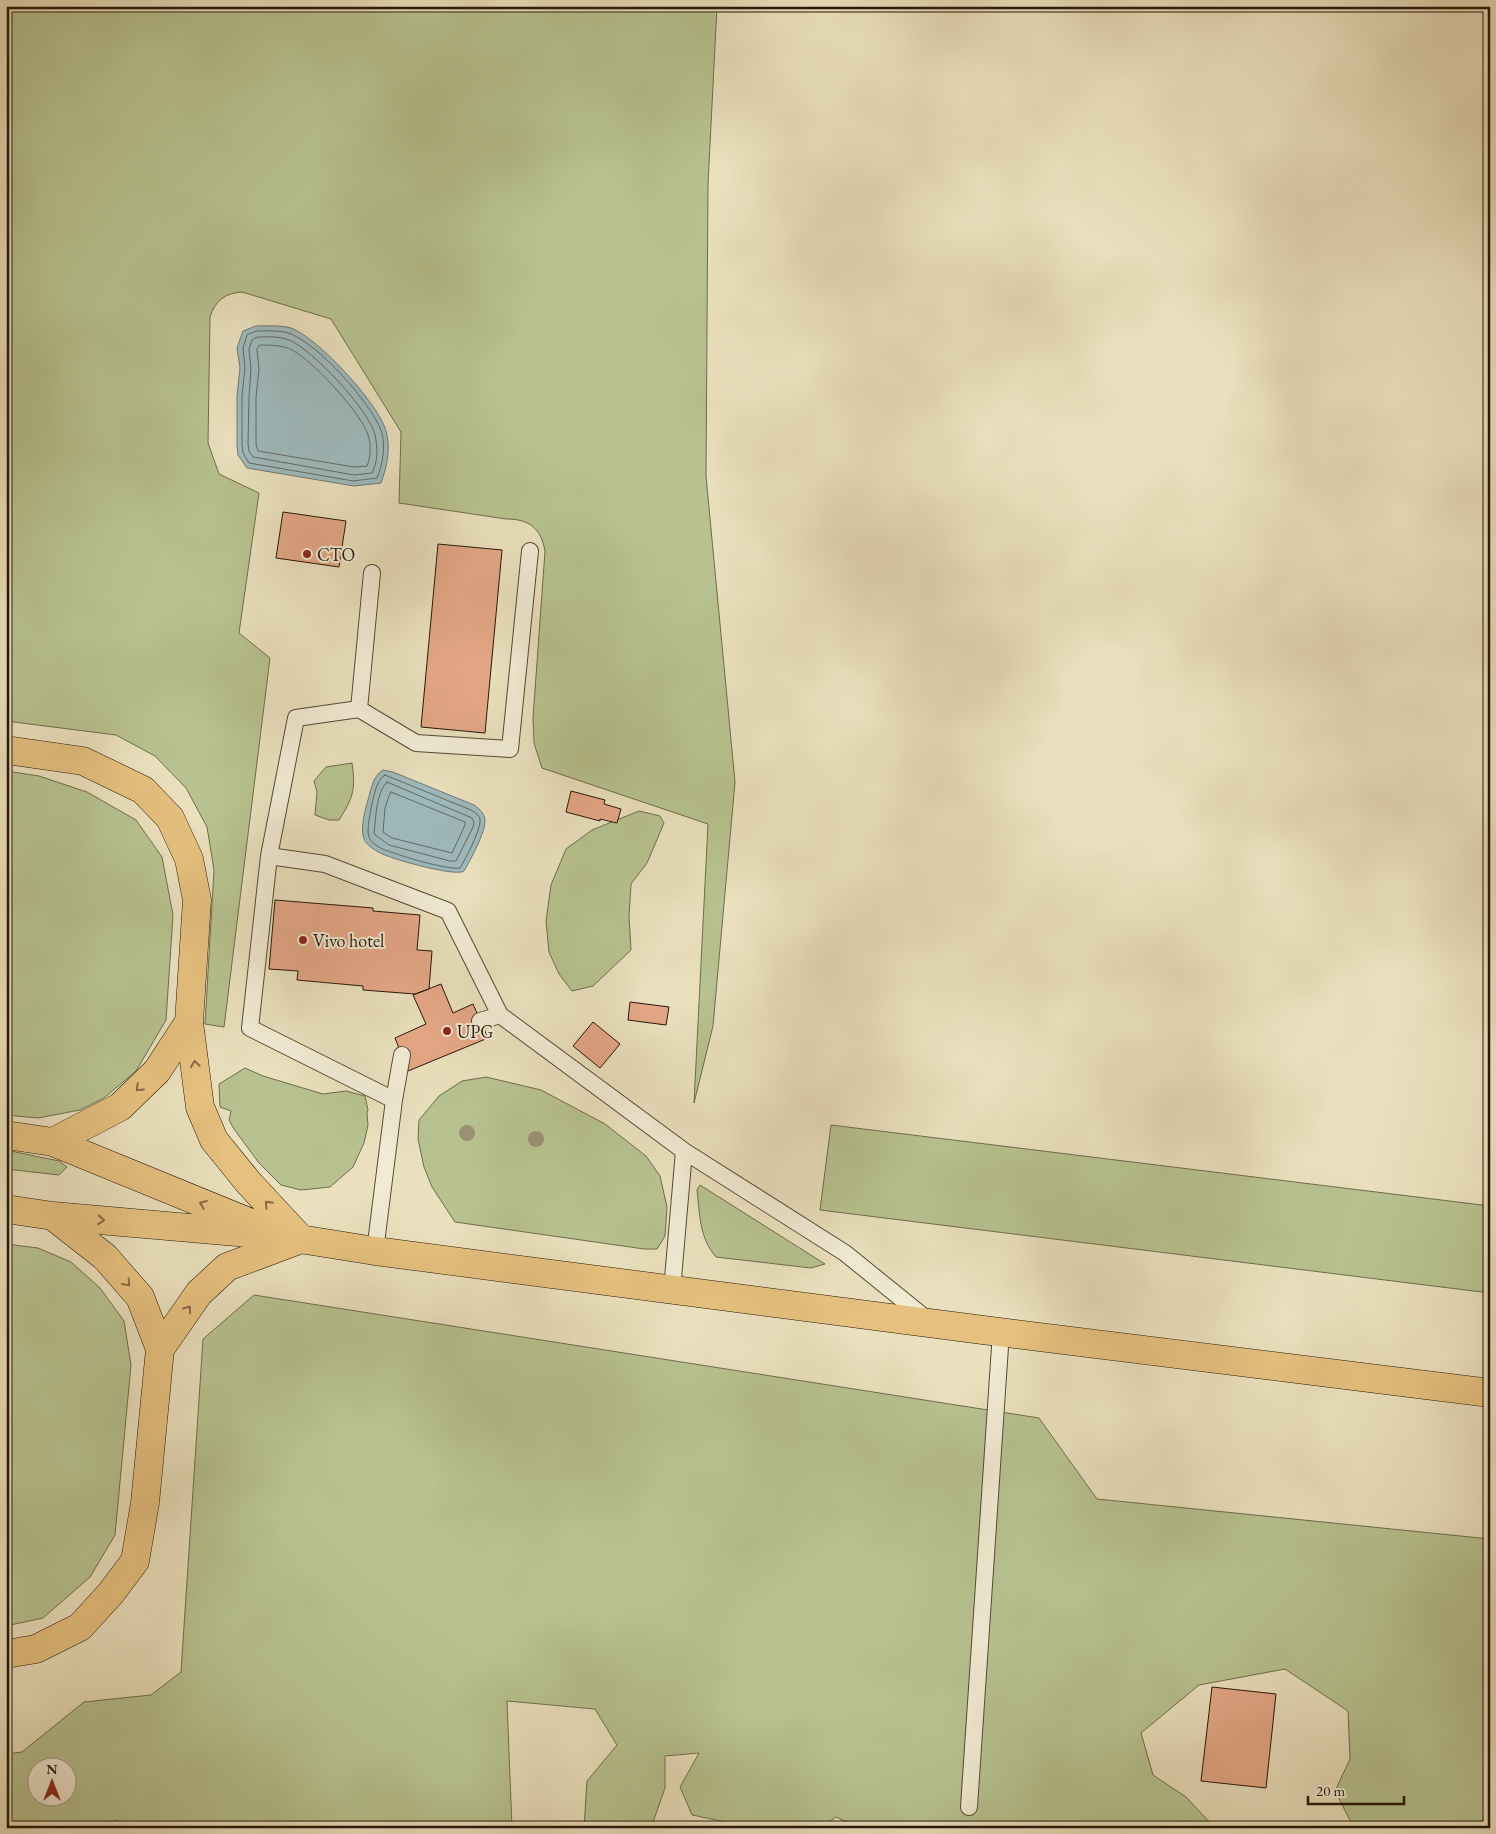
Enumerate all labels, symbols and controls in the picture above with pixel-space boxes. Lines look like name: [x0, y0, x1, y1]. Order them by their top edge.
place label: СТО: [317, 543, 355, 566]
marker: СТО: [301, 548, 313, 560]
place label: Vivo hotel: [313, 929, 384, 952]
marker: Vivo hotel: [297, 934, 309, 946]
place label: UPG: [457, 1020, 493, 1043]
marker: UPG: [441, 1025, 453, 1037]
one-way arrow: [190, 1060, 200, 1068]
one-way arrow: [136, 1083, 145, 1092]
one-way arrow: [199, 1199, 208, 1210]
one-way arrow: [265, 1200, 274, 1209]
one-way arrow: [97, 1214, 105, 1225]
one-way arrow: [122, 1278, 131, 1287]
one-way arrow: [182, 1305, 191, 1315]
north arrow: [28, 1756, 78, 1806]
text: N: [46, 1760, 58, 1778]
scale bar: [1308, 1774, 1405, 1806]
text: 20 m: [1316, 1781, 1345, 1800]

